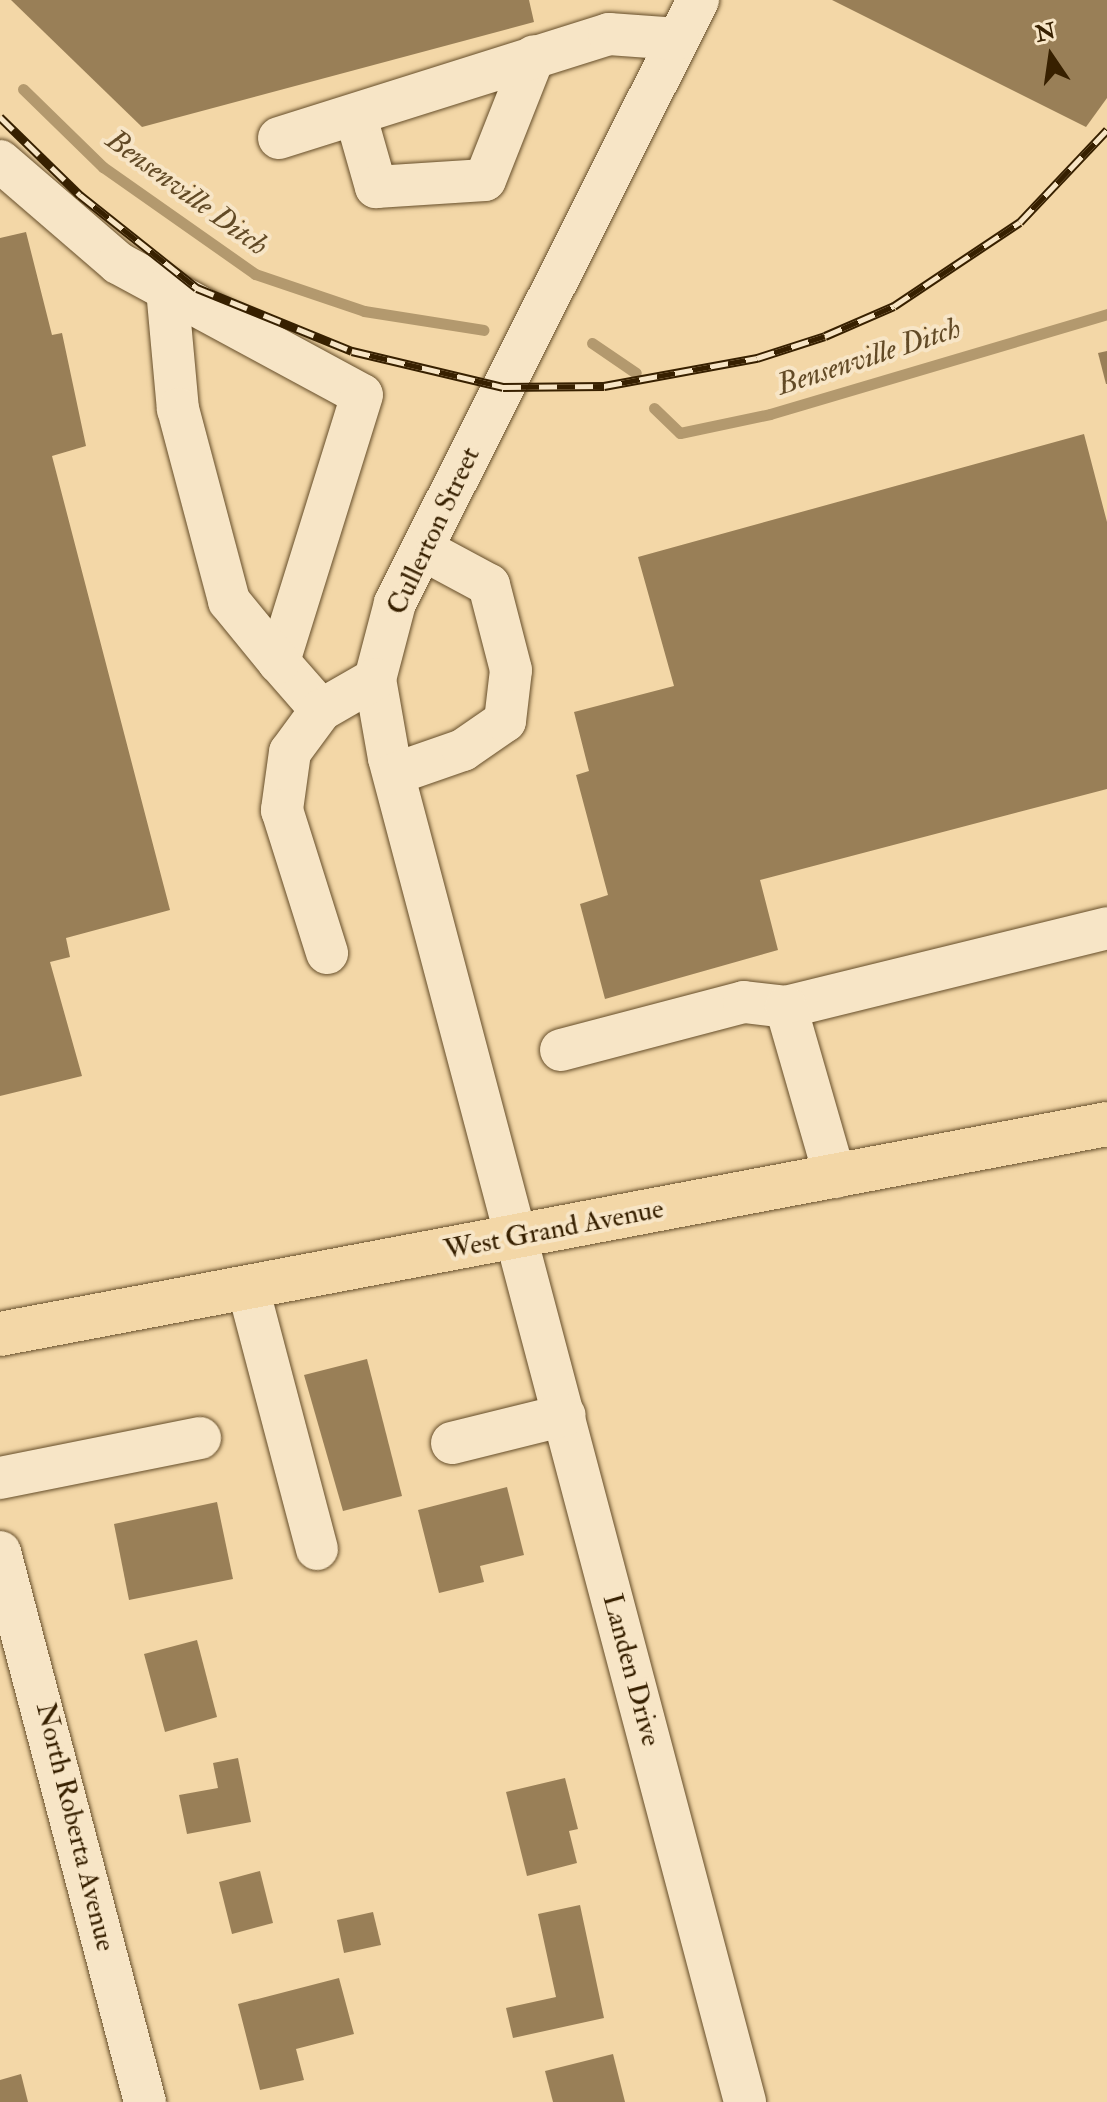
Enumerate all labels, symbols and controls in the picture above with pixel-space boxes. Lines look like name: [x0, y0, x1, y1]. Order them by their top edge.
north arrow: [1011, 16, 1091, 96]
text: N: [1033, 17, 1058, 48]
water label: Bensenville Ditch: [99, 122, 275, 264]
water label: Bensenville Ditch: [772, 310, 966, 404]
street label: Cullerton Street: [380, 442, 488, 620]
street label: West Grand Avenue: [441, 1192, 667, 1268]
street label: Landen Drive: [595, 1590, 667, 1750]
street label: North Roberta Avenue: [28, 1699, 122, 1955]

